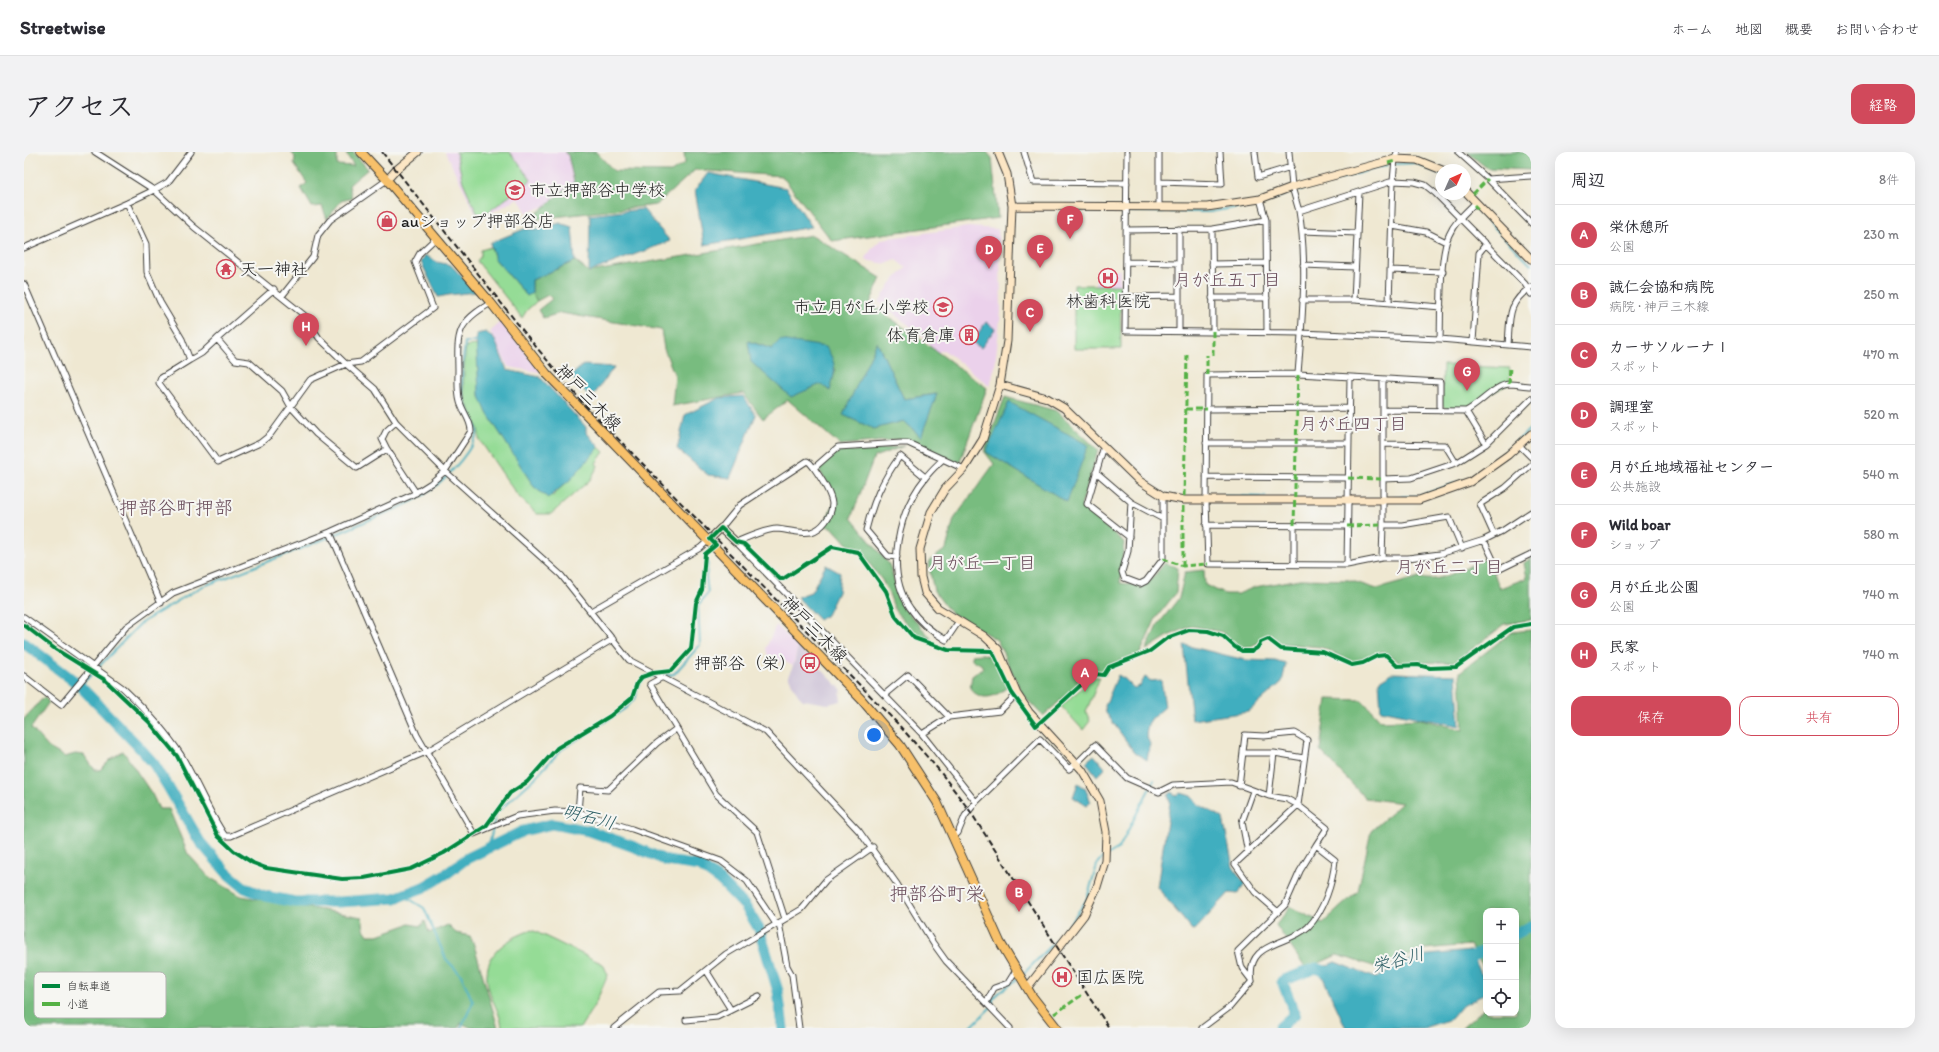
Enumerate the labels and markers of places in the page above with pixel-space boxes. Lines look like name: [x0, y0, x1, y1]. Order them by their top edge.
school or university icon: 市立押部谷中学校: [504, 179, 526, 201]
place label: 市立押部谷中学校: [529, 180, 665, 200]
pin: F: [1057, 206, 1083, 239]
shop icon: auショップ押部谷店: [376, 210, 398, 232]
place label: auショップ押部谷店: [401, 211, 554, 231]
pin: E: [1027, 235, 1053, 268]
pin: D: [976, 236, 1002, 269]
temple icon: 天一神社: [215, 258, 237, 280]
place label: 天一神社: [240, 259, 308, 279]
hospital icon: 林歯科医院: [1097, 267, 1119, 289]
place label: 林歯科医院: [1066, 291, 1151, 311]
school or university icon: 市立月が丘小学校: [932, 296, 954, 318]
place label: 市立月が丘小学校: [793, 297, 929, 317]
pin: C: [1017, 299, 1043, 332]
pin: H: [293, 313, 319, 346]
building icon: 体育倉庫: [958, 324, 980, 346]
place label: 体育倉庫: [887, 325, 955, 345]
pin: G: [1454, 358, 1480, 391]
bus stop icon: 押部谷（栄）: [799, 652, 821, 674]
place label: 押部谷（栄）: [694, 653, 796, 673]
pin: A: [1072, 659, 1098, 692]
pin: B: [1006, 879, 1032, 912]
hospital icon: 国広医院: [1051, 966, 1073, 988]
place label: 国広医院: [1076, 967, 1144, 987]

